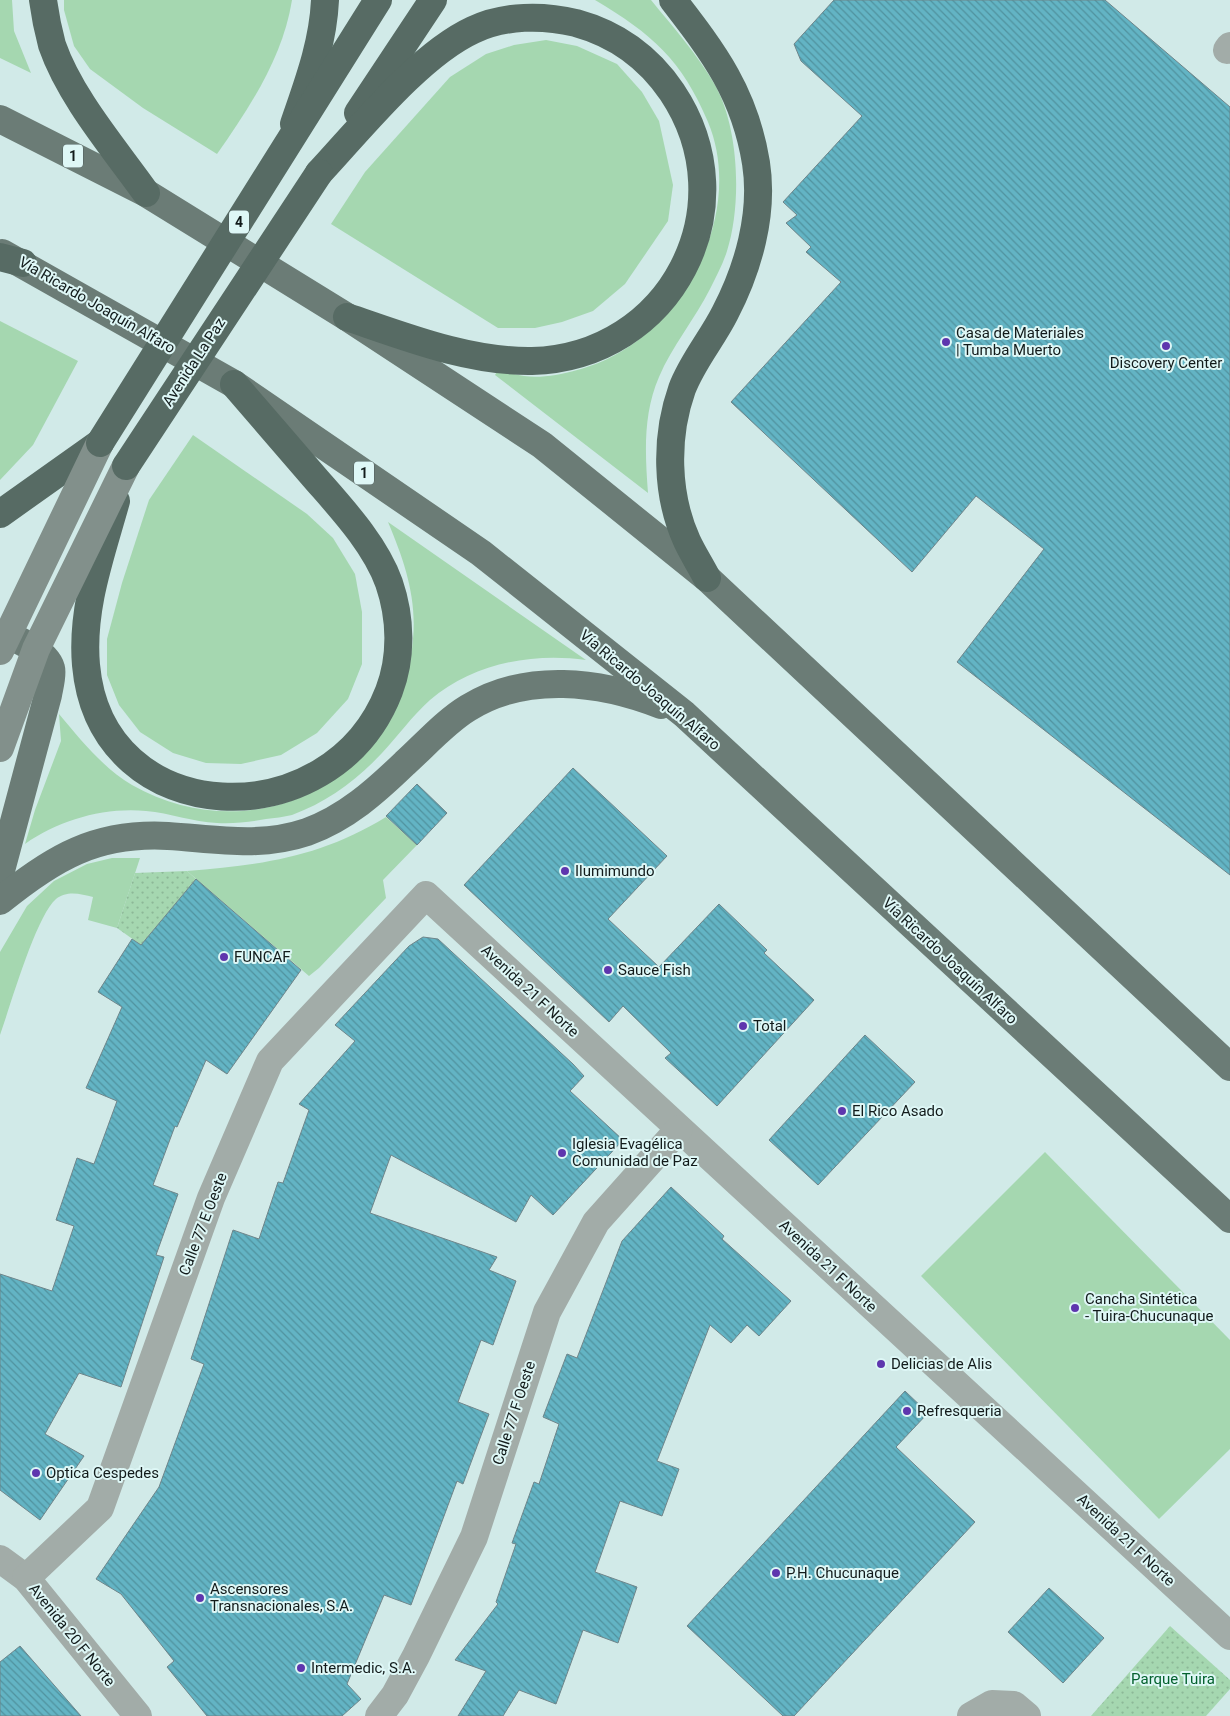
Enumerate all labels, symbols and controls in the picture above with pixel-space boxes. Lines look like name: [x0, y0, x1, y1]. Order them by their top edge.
road number: 1: [63, 144, 83, 168]
road number: 4: [229, 210, 249, 233]
street label: Vía Ricardo Joaquín Alfaro: [16, 253, 178, 357]
street label: Avenida La Paz: [159, 314, 229, 410]
place label: Casa de Materiales | Tumba Muerto: [956, 324, 1084, 359]
marker: Casa de Materiales | Tumba Muerto: [940, 336, 952, 348]
marker: Discovery Center: [1160, 340, 1172, 352]
place label: Discovery Center: [1110, 354, 1222, 372]
road number: 1: [354, 462, 374, 484]
street label: Vía Ricardo Joaquín Alfaro: [576, 626, 724, 754]
place label: Ilumimundo: [575, 862, 655, 880]
marker: Ilumimundo: [559, 865, 571, 877]
street label: Vía Ricardo Joaquín Alfaro: [879, 894, 1021, 1028]
street label: Avenida 21 F Norte: [477, 941, 583, 1041]
place label: FUNCAF: [234, 948, 291, 966]
marker: FUNCAF: [218, 951, 230, 963]
place label: Sauce Fish: [618, 961, 691, 979]
marker: Sauce Fish: [602, 964, 614, 976]
place label: Total: [753, 1017, 787, 1035]
marker: Total: [737, 1020, 749, 1032]
place label: El Rico Asado: [852, 1102, 944, 1120]
marker: El Rico Asado: [836, 1105, 848, 1117]
place label: Iglesia Evagélica Comunidad de Paz: [572, 1135, 698, 1170]
marker: Iglesia Evagélica Comunidad de Paz: [556, 1147, 568, 1159]
street label: Calle 77 E Oeste: [175, 1170, 231, 1278]
street label: Avenida 21 F Norte: [775, 1216, 881, 1316]
place label: Cancha Sintética - Tuira-Chucunaque: [1085, 1290, 1213, 1325]
marker: Cancha Sintética - Tuira-Chucunaque: [1069, 1302, 1081, 1314]
place label: Delicias de Alis: [891, 1355, 992, 1373]
marker: Delicias de Alis: [875, 1358, 887, 1370]
street label: Calle 77 F Oeste: [489, 1359, 539, 1467]
place label: Refresqueria: [917, 1402, 1002, 1420]
marker: Refresqueria: [901, 1405, 913, 1417]
place label: Optica Cespedes: [46, 1464, 159, 1482]
marker: Optica Cespedes: [30, 1467, 42, 1479]
street label: Avenida 21 F Norte: [1073, 1490, 1179, 1590]
place label: P.H. Chucunaque: [786, 1564, 899, 1582]
marker: P.H. Chucunaque: [770, 1567, 782, 1579]
street label: Avenida 20 F Norte: [25, 1580, 119, 1690]
place label: Ascensores Transnacionales, S.A.: [210, 1580, 353, 1615]
marker: Ascensores Transnacionales, S.A.: [194, 1592, 206, 1604]
place label: Intermedic, S.A.: [311, 1659, 416, 1677]
marker: Intermedic, S.A.: [295, 1662, 307, 1674]
park label: Parque Tuira: [1131, 1670, 1215, 1688]

